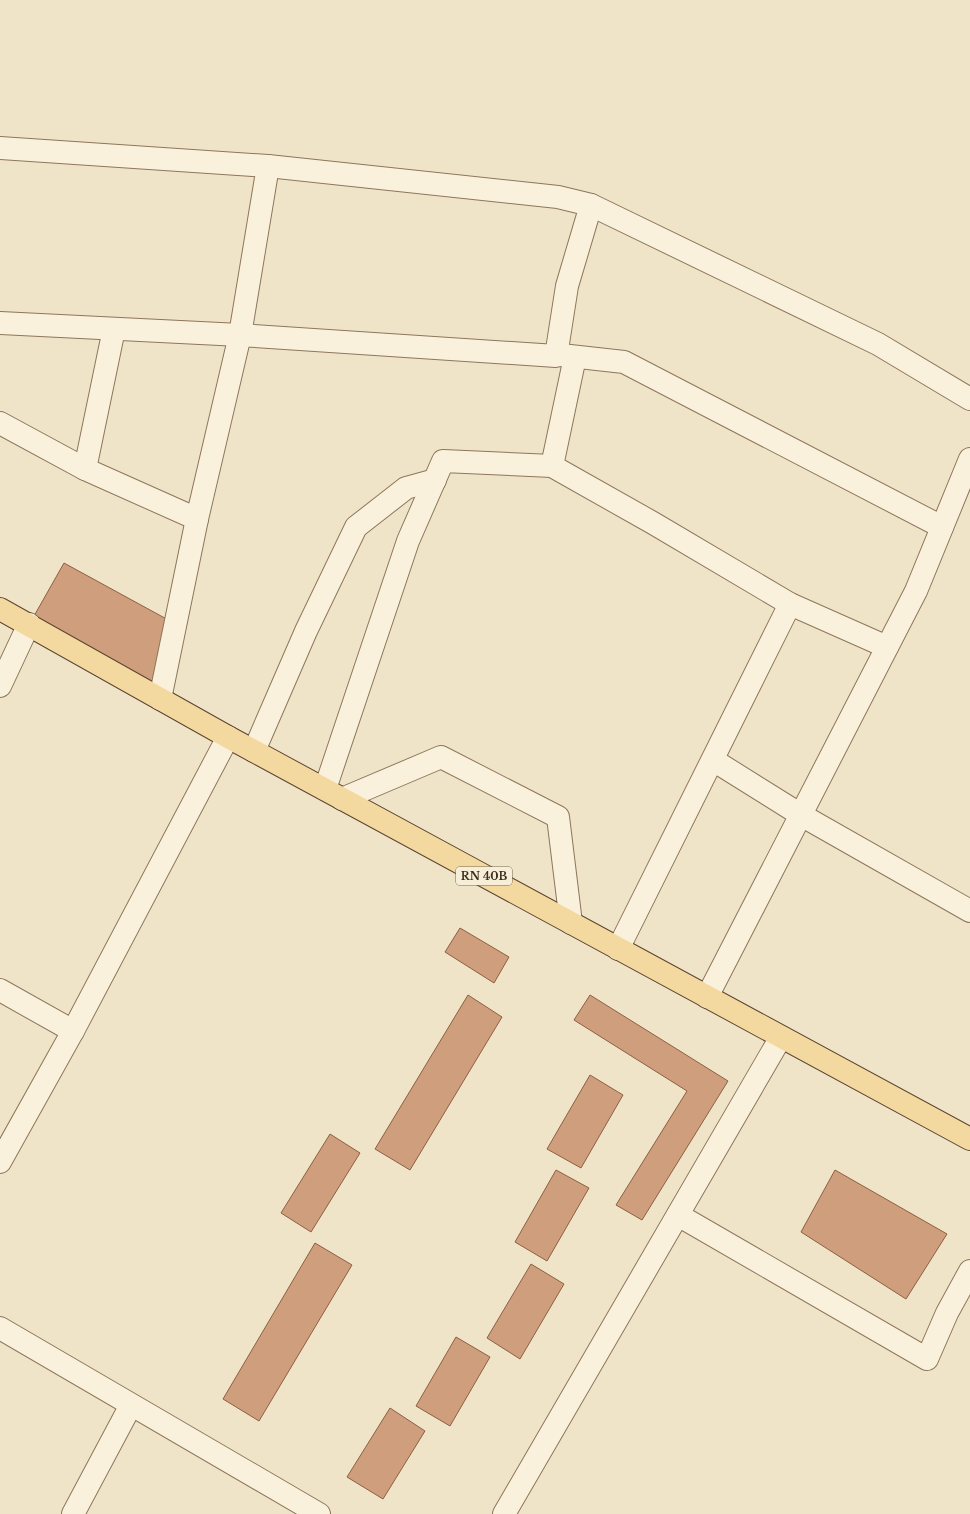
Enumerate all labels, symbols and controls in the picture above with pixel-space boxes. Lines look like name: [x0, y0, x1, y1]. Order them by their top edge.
road number: RN 40B: [456, 867, 512, 885]

